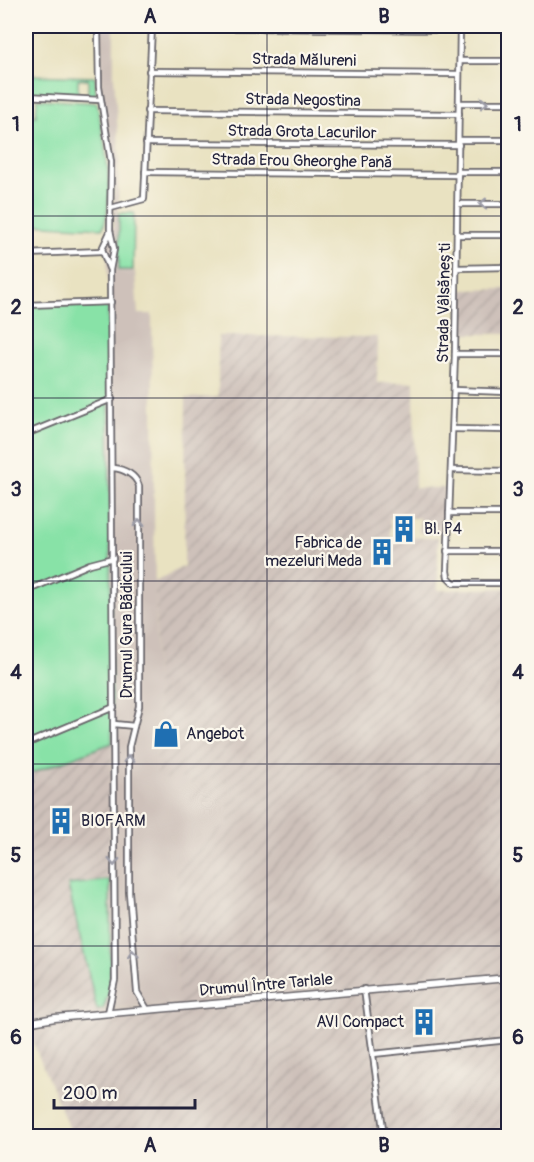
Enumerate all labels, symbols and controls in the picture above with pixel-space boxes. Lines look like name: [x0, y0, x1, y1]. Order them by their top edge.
text: A: [144, 4, 157, 29]
text: B: [378, 4, 390, 29]
street label: Strada Mălureni: [252, 49, 356, 71]
street label: Strada Negostina: [245, 89, 361, 111]
one-way arrow: [479, 97, 488, 109]
text: 1: [12, 112, 20, 137]
text: 1: [514, 112, 522, 137]
street label: Strada Grota Lacurilor: [227, 121, 377, 143]
street label: Strada Erou Gheorghe Pană: [211, 149, 393, 173]
one-way arrow: [479, 198, 488, 210]
street label: Strada Vâlsănești: [433, 243, 455, 363]
text: 2: [10, 295, 22, 320]
text: 2: [512, 295, 524, 320]
text: 3: [10, 477, 22, 502]
text: 3: [512, 477, 524, 502]
building icon: Bl. P4: [389, 514, 419, 544]
one-way arrow: [133, 519, 145, 528]
place label: Bl. P4: [424, 519, 462, 539]
place label: Fabrica de mezeluri Meda: [265, 533, 362, 571]
building icon: Fabrica de mezeluri Meda: [367, 537, 397, 567]
street label: Drumul Gura Bădicului: [117, 551, 137, 699]
text: 4: [10, 660, 22, 685]
text: 4: [512, 660, 524, 685]
shop icon: Angebot: [151, 719, 181, 749]
place label: Angebot: [186, 724, 245, 744]
one-way arrow: [123, 755, 135, 764]
building icon: BIOFARM: [46, 806, 76, 836]
place label: BIOFARM: [81, 811, 146, 831]
text: 5: [11, 843, 22, 868]
text: 5: [513, 843, 524, 868]
one-way arrow: [108, 858, 120, 867]
one-way arrow: [127, 949, 140, 958]
street label: Drumul Între Tarlale: [198, 969, 334, 1001]
building icon: AVI Compact: [409, 1007, 439, 1037]
place label: AVI Compact: [316, 1012, 405, 1032]
text: 6: [10, 1025, 22, 1050]
text: 6: [512, 1025, 524, 1050]
scale bar: [54, 1072, 195, 1110]
text: 200 m: [63, 1082, 118, 1105]
text: A: [144, 1133, 157, 1158]
text: B: [378, 1133, 390, 1158]

